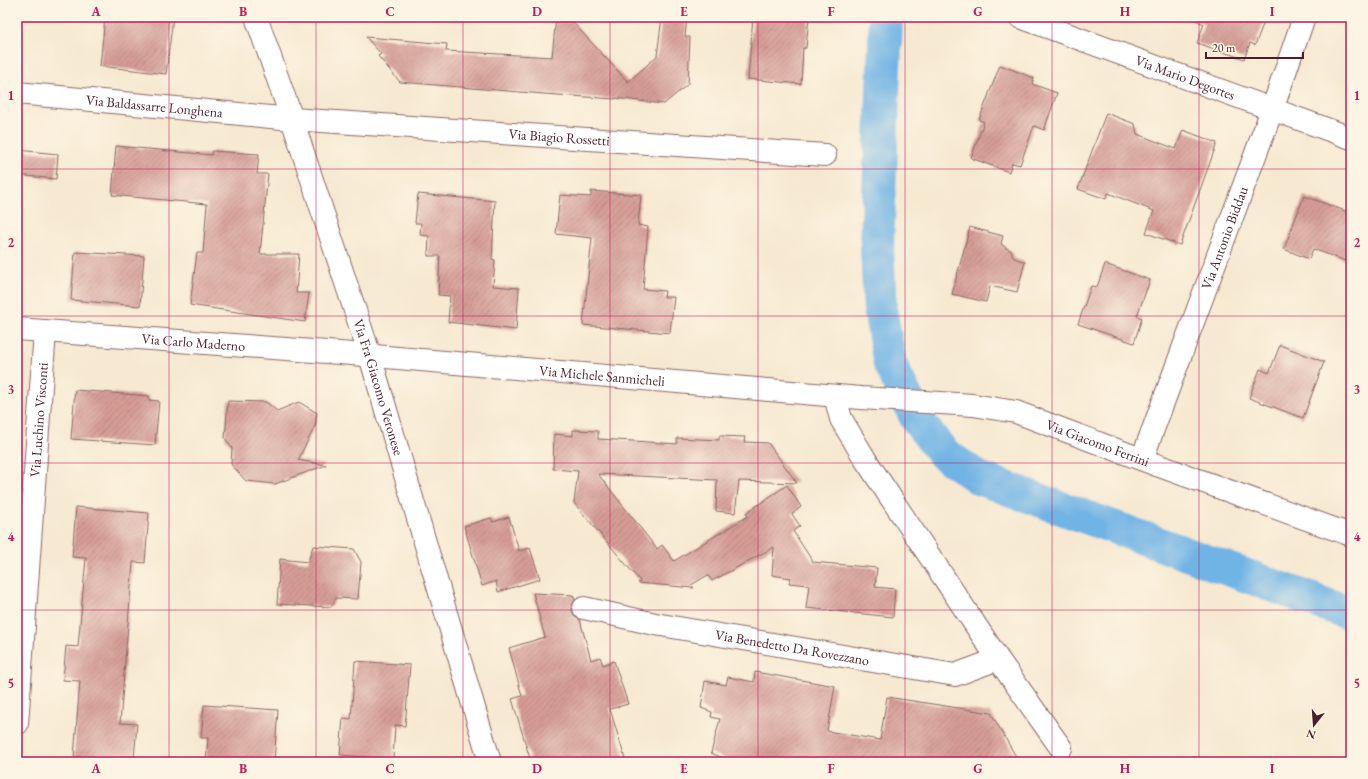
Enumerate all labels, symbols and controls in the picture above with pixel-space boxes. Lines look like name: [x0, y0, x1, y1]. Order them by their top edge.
text: A: [90, 3, 101, 20]
text: B: [239, 3, 247, 20]
text: C: [385, 3, 395, 20]
text: D: [532, 3, 542, 20]
text: E: [680, 3, 688, 20]
text: F: [827, 3, 835, 20]
text: G: [973, 3, 983, 20]
text: H: [1120, 3, 1131, 20]
text: I: [1270, 3, 1275, 20]
scale bar: [1206, 34, 1303, 60]
text: 20 m: [1212, 40, 1236, 56]
street label: Via Mario Degortes: [1133, 51, 1238, 104]
text: 1: [8, 87, 15, 104]
text: 1: [1354, 87, 1361, 104]
street label: Via Baldassarre Longhena: [85, 91, 224, 121]
street label: Via Biagio Rossetti: [508, 125, 611, 149]
street label: Via Antonio Biddau: [1197, 183, 1252, 292]
text: 2: [8, 234, 15, 251]
text: 2: [1354, 234, 1361, 251]
street label: Via Fra Giacomo Veronese: [349, 317, 408, 458]
street label: Via Carlo Maderno: [141, 329, 246, 355]
street label: Via Luchino Visconti: [26, 361, 52, 478]
street label: Via Michele Sanmicheli: [539, 361, 666, 390]
text: 3: [8, 381, 15, 398]
text: 3: [1354, 381, 1361, 398]
street label: Via Giacomo Ferrini: [1044, 415, 1153, 471]
text: 4: [8, 528, 15, 545]
text: 4: [1354, 528, 1361, 545]
street label: Via Benedetto Da Rovezzano: [714, 625, 871, 669]
text: 5: [8, 675, 14, 692]
text: 5: [1354, 675, 1360, 692]
north arrow: [1294, 705, 1334, 745]
text: N: [1305, 727, 1317, 743]
text: A: [90, 760, 101, 777]
text: B: [239, 760, 247, 777]
text: C: [385, 760, 395, 777]
text: D: [532, 760, 542, 777]
text: E: [680, 760, 688, 777]
text: F: [827, 760, 835, 777]
text: G: [973, 760, 983, 777]
text: H: [1120, 760, 1131, 777]
text: I: [1270, 760, 1275, 777]

